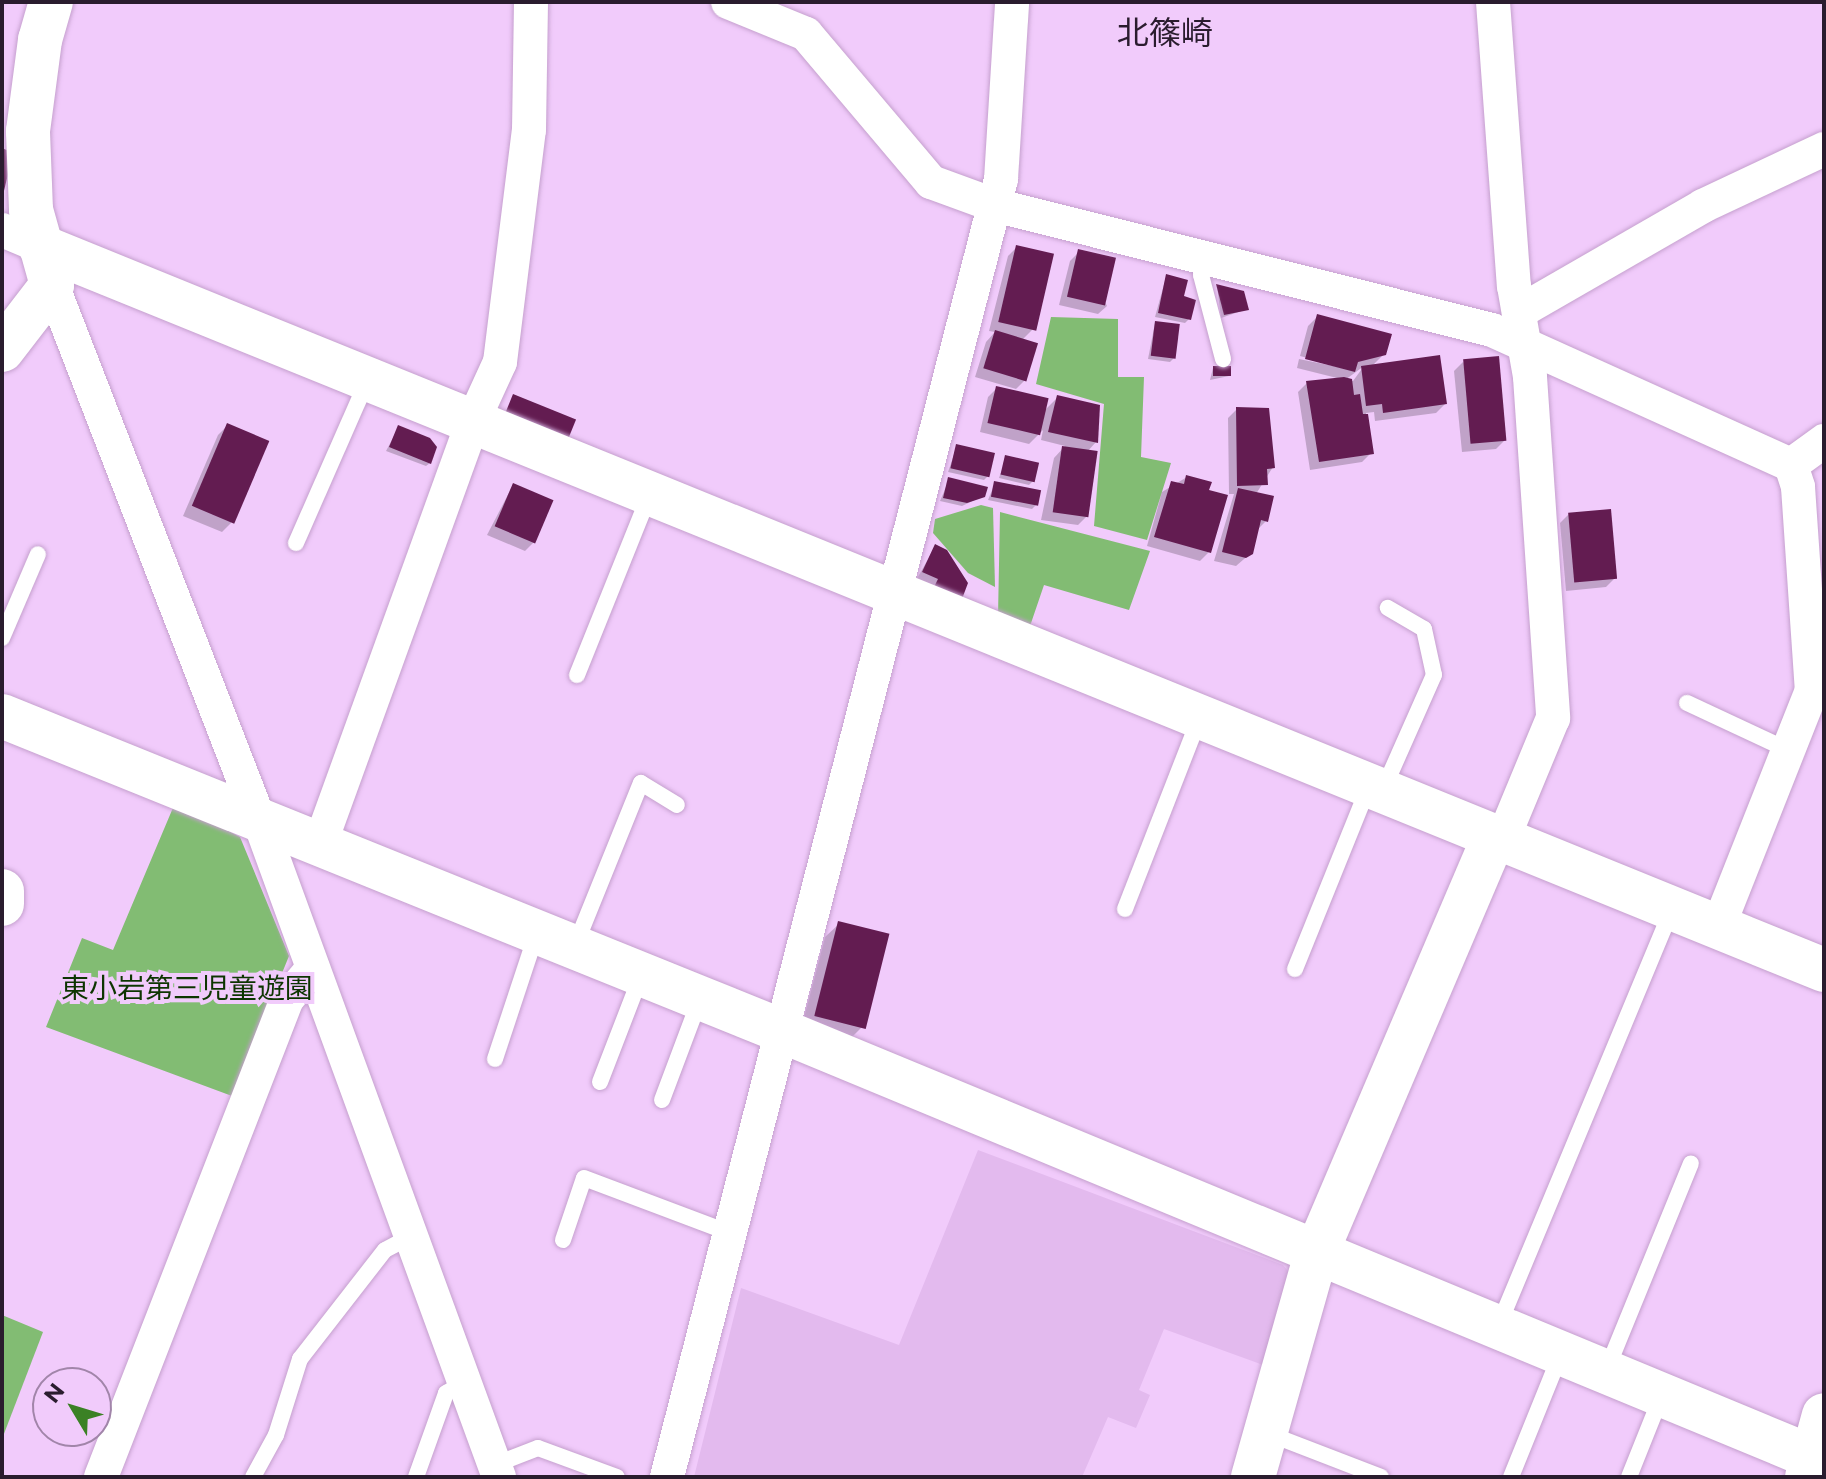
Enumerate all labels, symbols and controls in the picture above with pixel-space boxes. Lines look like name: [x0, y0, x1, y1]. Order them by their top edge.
district label: 北篠崎: [1117, 14, 1213, 52]
park label: 東小岩第三児童遊園: [61, 971, 313, 1005]
north arrow: [32, 1367, 112, 1447]
text: N: [38, 1378, 70, 1408]

